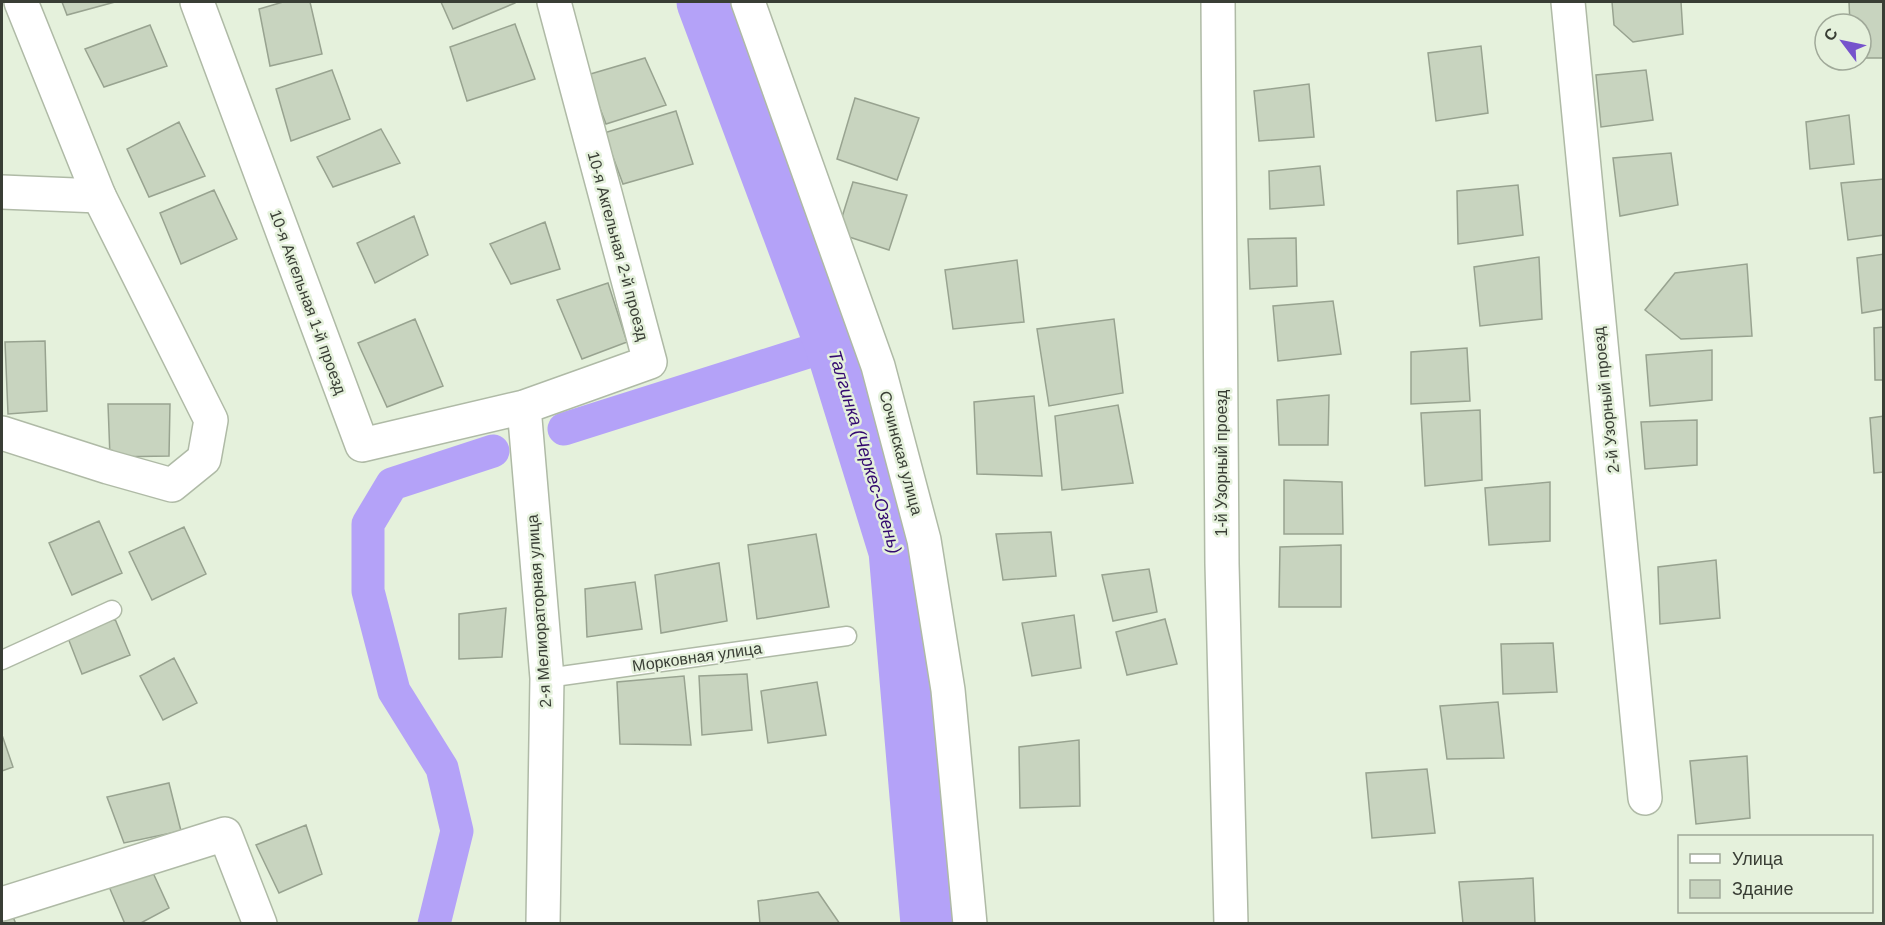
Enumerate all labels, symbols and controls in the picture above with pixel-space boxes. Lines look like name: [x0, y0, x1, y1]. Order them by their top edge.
north arrow: [1813, 12, 1873, 72]
text: С: [1820, 25, 1841, 44]
street label: 10-я Акгельная 2-й проезд: [585, 150, 652, 343]
street label: 10-я Акгельная 1-й проезд: [267, 207, 350, 397]
street label: 2-й Узорный проезд: [1590, 325, 1622, 474]
water label: Талгинка (Черкес-Озень): [824, 348, 906, 556]
street label: Сочинская улица: [876, 389, 926, 517]
street label: 1-й Узорный проезд: [1213, 389, 1230, 536]
street label: 2-я Мелиораторная улица: [524, 514, 554, 708]
street label: Морковная улица: [631, 639, 763, 675]
legend: [1678, 835, 1873, 913]
text: Улица: [1732, 849, 1784, 869]
text: Здание: [1732, 879, 1793, 899]

